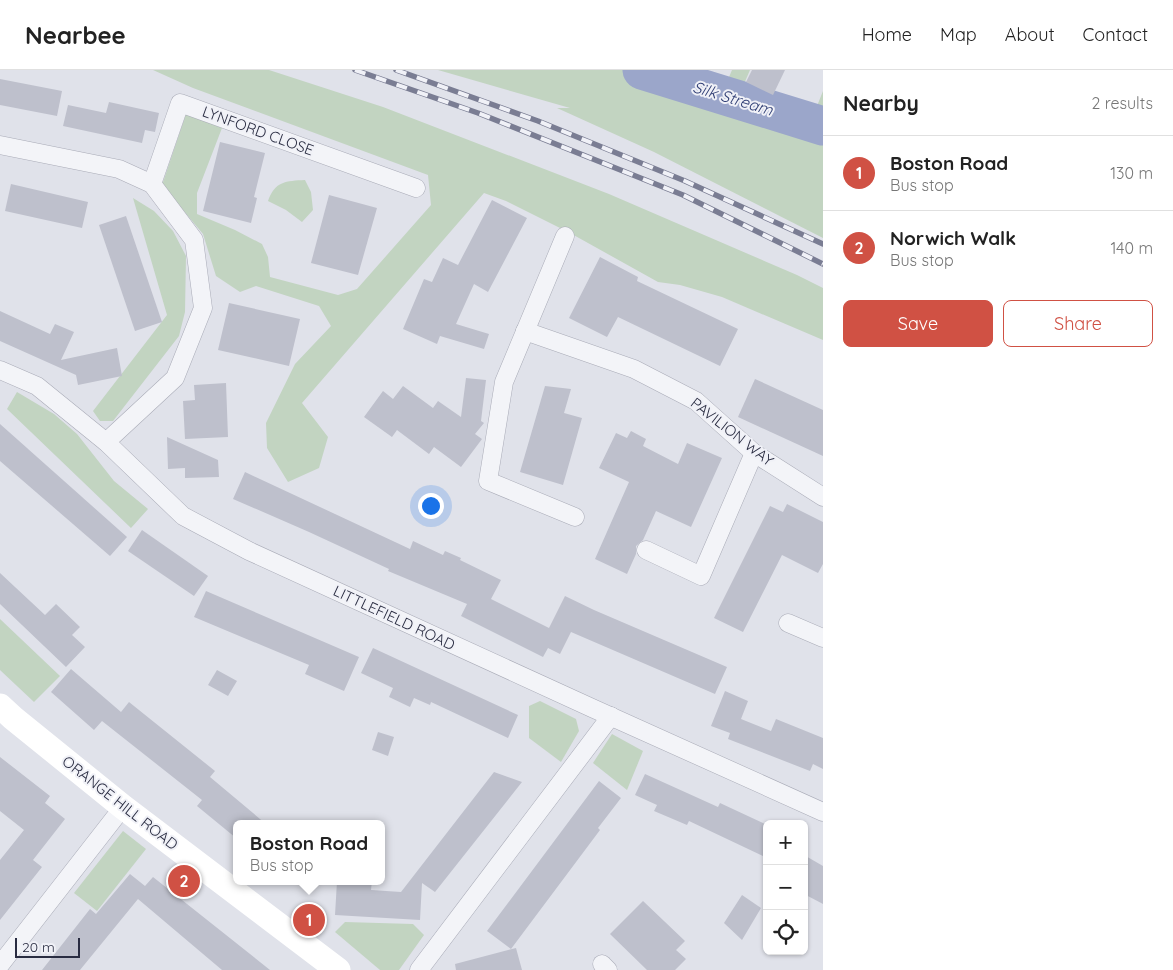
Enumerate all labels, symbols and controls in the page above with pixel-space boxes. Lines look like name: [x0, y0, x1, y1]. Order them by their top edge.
text: Nearbee: [25, 20, 126, 50]
text: Home: [862, 23, 912, 46]
text: Map: [940, 23, 977, 46]
text: About: [1005, 23, 1055, 46]
text: Contact: [1083, 23, 1148, 46]
water label: Silk Stream: [691, 76, 776, 120]
text: Nearby: [843, 90, 919, 116]
text: 2 results: [1091, 93, 1153, 113]
street label: LYNFORD CLOSE: [200, 102, 317, 160]
text: Boston Road: [890, 151, 1008, 175]
text: 1: [856, 163, 862, 183]
text: 130 m: [1110, 163, 1153, 183]
text: Bus stop: [890, 175, 954, 195]
text: Norwich Walk: [890, 226, 1016, 250]
text: 2: [854, 238, 864, 258]
text: 140 m: [1110, 238, 1153, 258]
text: Bus stop: [890, 250, 954, 270]
button: Save: [843, 300, 993, 347]
button: Share: [1003, 300, 1153, 347]
street label: PAVILION WAY: [687, 393, 778, 470]
your location: [418, 493, 444, 519]
street label: LITTLEFIELD ROAD: [330, 581, 458, 654]
street label: ORANGE HILL ROAD: [59, 752, 182, 854]
popup: [233, 820, 385, 885]
map controls: [763, 820, 808, 955]
button: +: [763, 820, 808, 865]
text: Boston Road: [250, 831, 368, 855]
text: Bus stop: [250, 855, 313, 875]
pin: 2: [168, 862, 200, 900]
button: −: [763, 865, 808, 910]
pin: 1: [293, 901, 325, 939]
button: locate: [763, 910, 808, 955]
scale bar: [15, 935, 80, 958]
text: 20 m: [22, 938, 55, 956]

